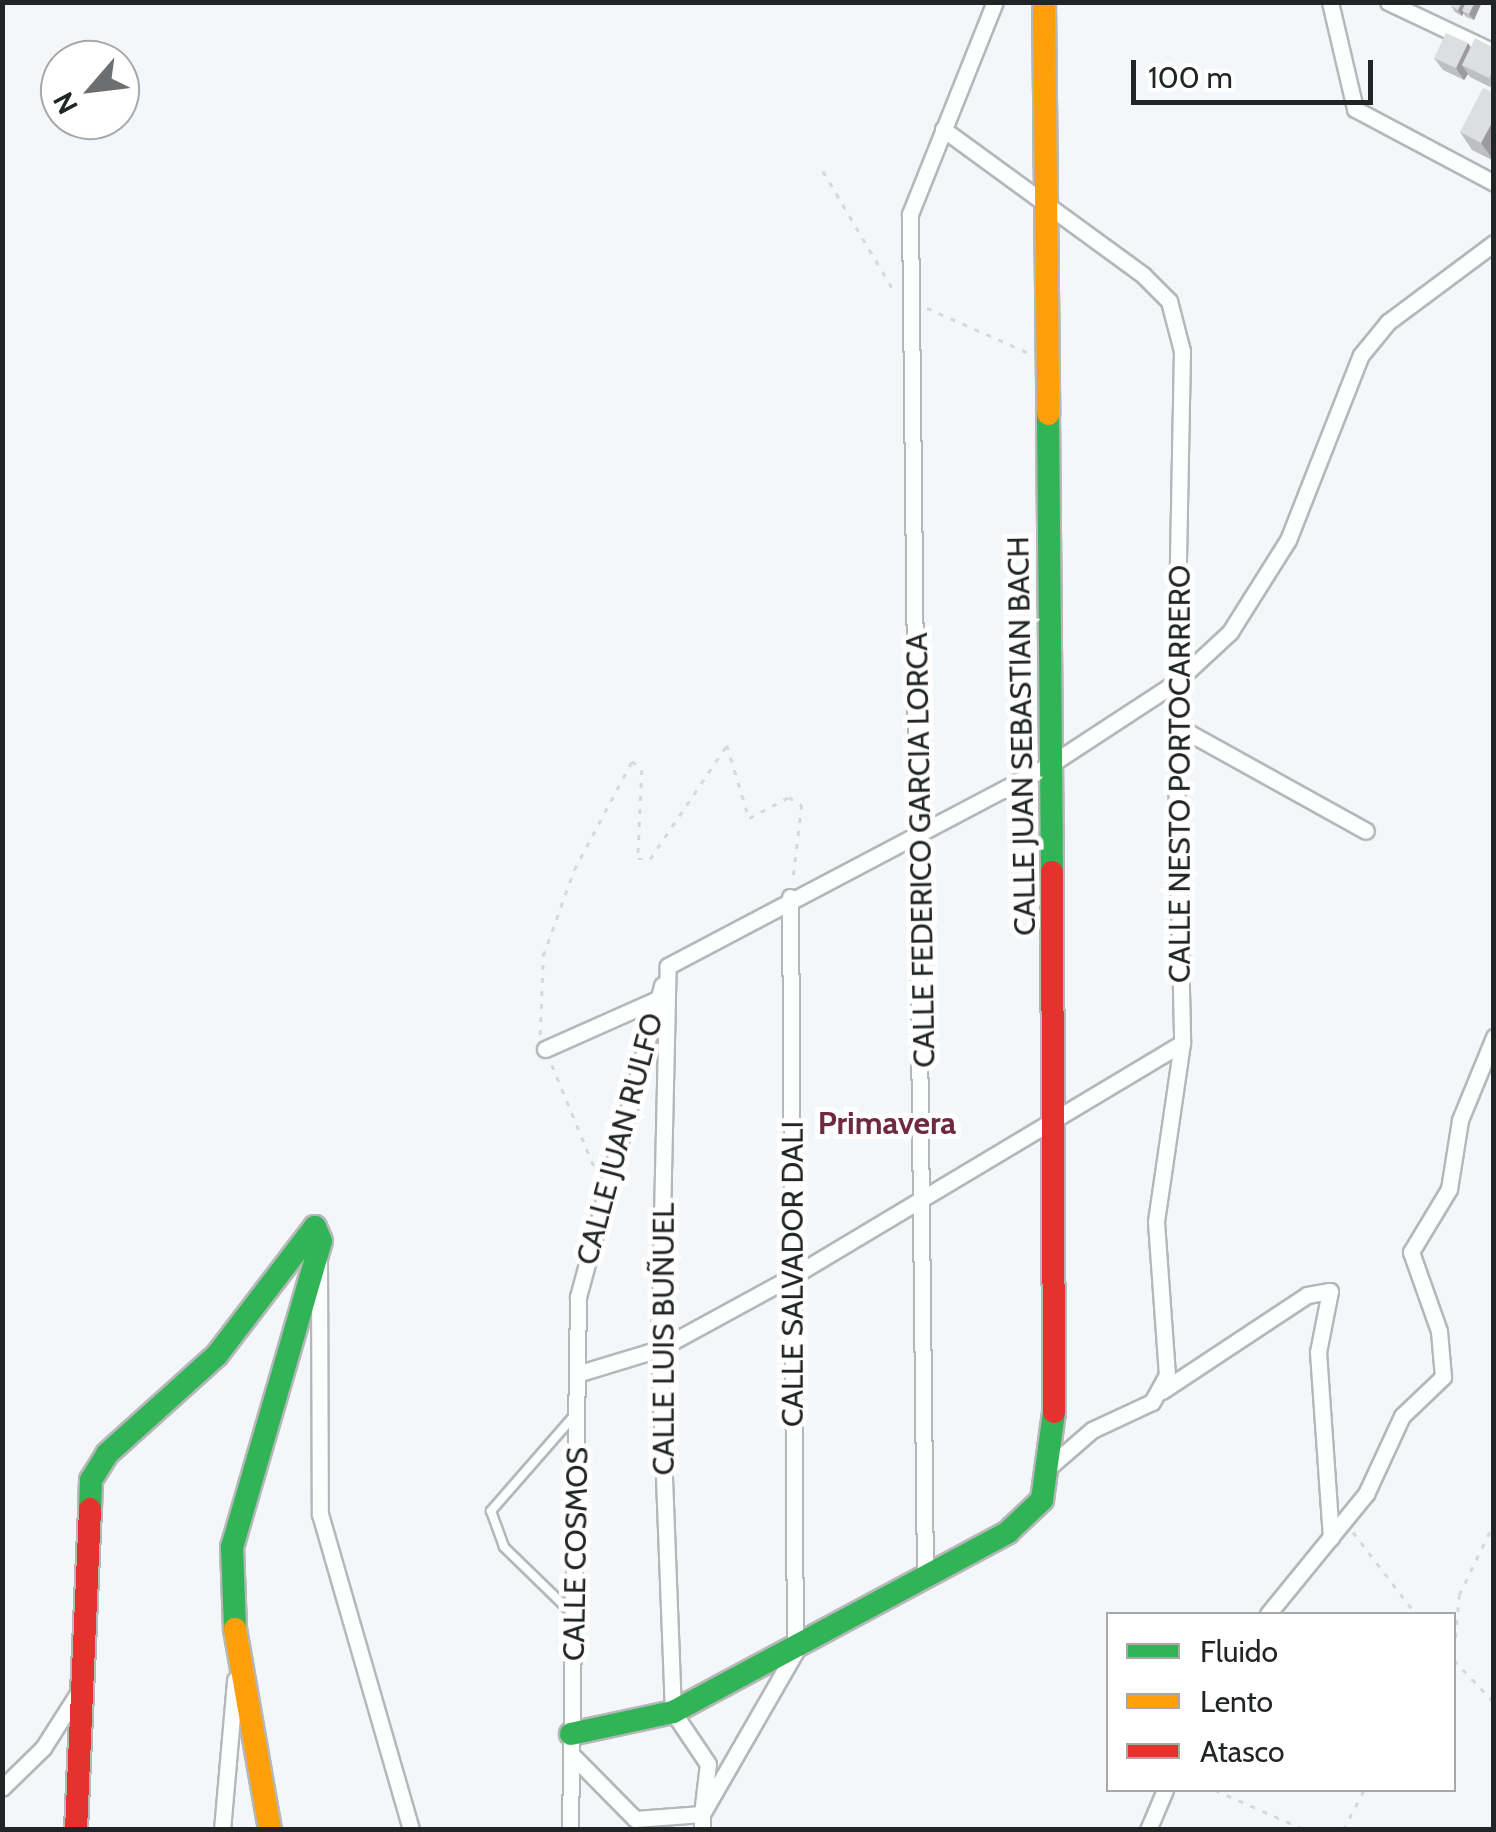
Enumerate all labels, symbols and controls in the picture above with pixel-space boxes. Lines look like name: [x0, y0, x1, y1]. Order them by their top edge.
north arrow: [40, 40, 140, 140]
scale bar: [1136, 40, 1378, 102]
text: 100 m: [1148, 59, 1233, 96]
text: N: [46, 86, 85, 120]
street label: CALLE JUAN SEBASTIAN BACH: [1001, 536, 1043, 936]
street label: CALLE NESTO PORTOCARRERO: [1162, 565, 1198, 983]
street label: CALLE FEDERICO GARCIA LORCA: [899, 632, 943, 1068]
street label: CALLE JUAN RULFO: [569, 1009, 671, 1269]
district label: Primavera: [818, 1104, 956, 1142]
street label: CALLE SALVADOR DALI: [775, 1121, 811, 1427]
street label: CALLE LUIS BUÑUEL: [646, 1203, 682, 1475]
street label: CALLE COSMOS: [556, 1447, 596, 1661]
legend: [1106, 1612, 1456, 1792]
text: Fluido: [1200, 1633, 1278, 1670]
text: Lento: [1200, 1683, 1273, 1720]
text: Atasco: [1200, 1733, 1285, 1770]

